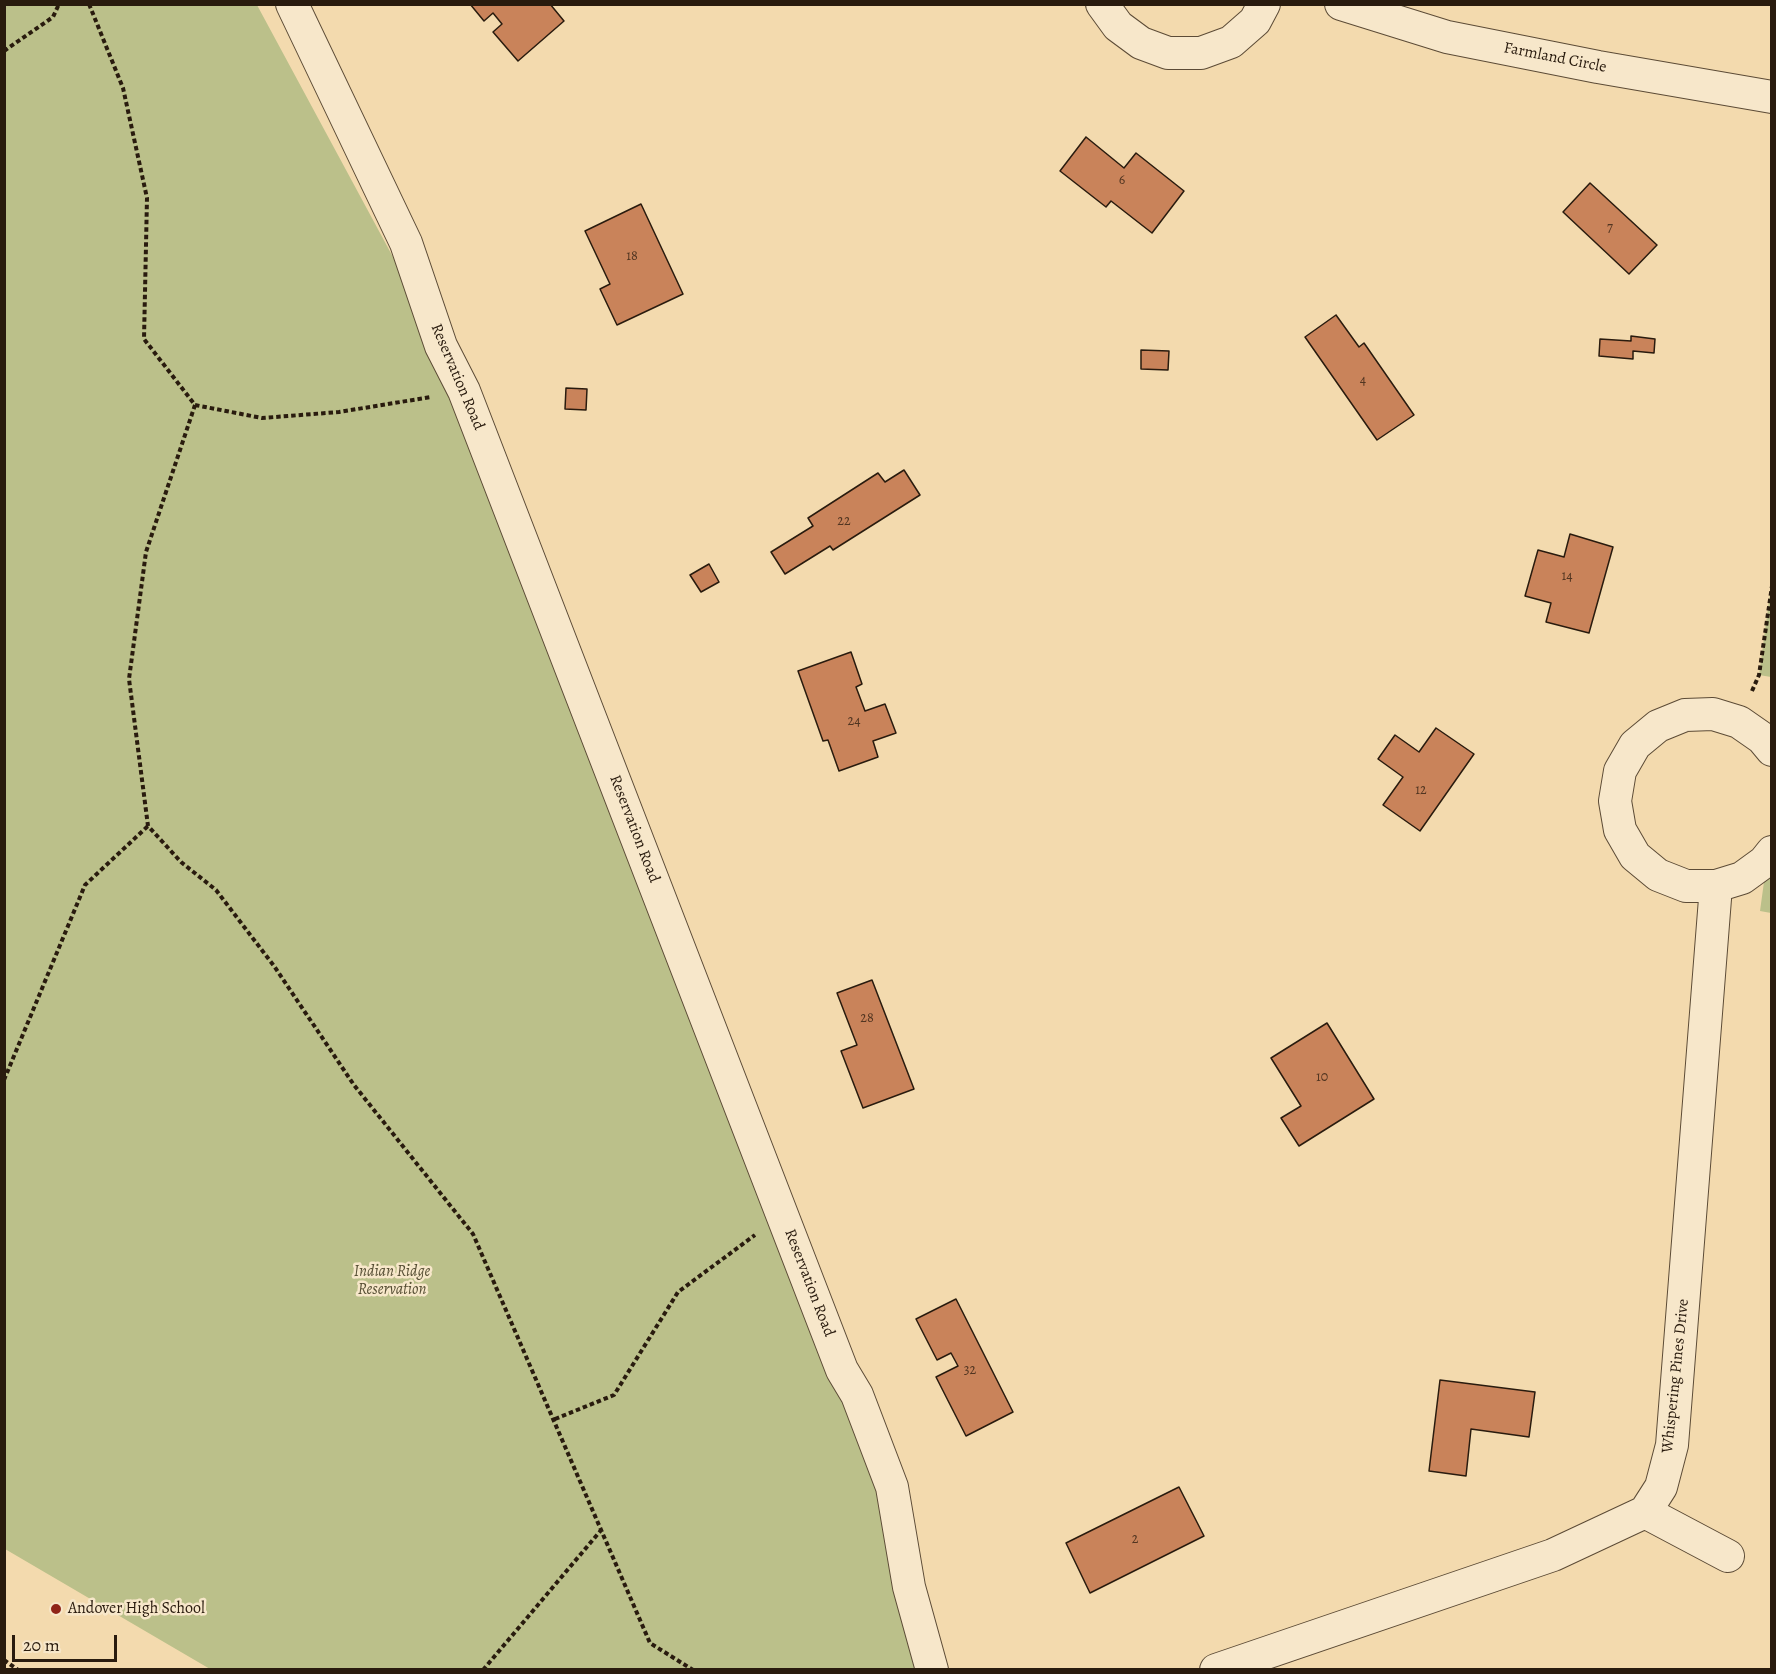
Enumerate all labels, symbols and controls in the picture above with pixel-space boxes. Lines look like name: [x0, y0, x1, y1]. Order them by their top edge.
street label: Farmland Circle: [1502, 39, 1608, 77]
house number: 6: [1119, 173, 1125, 189]
house number: 7: [1607, 221, 1613, 237]
house number: 18: [626, 249, 638, 265]
street label: Reservation Road: [426, 321, 488, 433]
house number: 4: [1360, 373, 1366, 389]
house number: 22: [837, 514, 851, 530]
house number: 14: [1561, 569, 1573, 585]
house number: 24: [848, 714, 860, 730]
street label: Reservation Road: [605, 772, 663, 886]
house number: 12: [1415, 783, 1427, 799]
house number: 28: [860, 1011, 874, 1027]
house number: 10: [1316, 1070, 1328, 1086]
street label: Reservation Road: [780, 1226, 838, 1340]
park label: Indian Ridge Reservation: [354, 1262, 430, 1300]
street label: Whispering Pines Drive: [1658, 1298, 1694, 1454]
house number: 32: [964, 1363, 976, 1379]
house number: 2: [1132, 1532, 1138, 1548]
place label: Andover High School: [68, 1599, 205, 1619]
marker: Andover High School: [49, 1602, 63, 1616]
scale bar: [15, 1623, 120, 1661]
text: 20 m: [23, 1633, 60, 1657]

